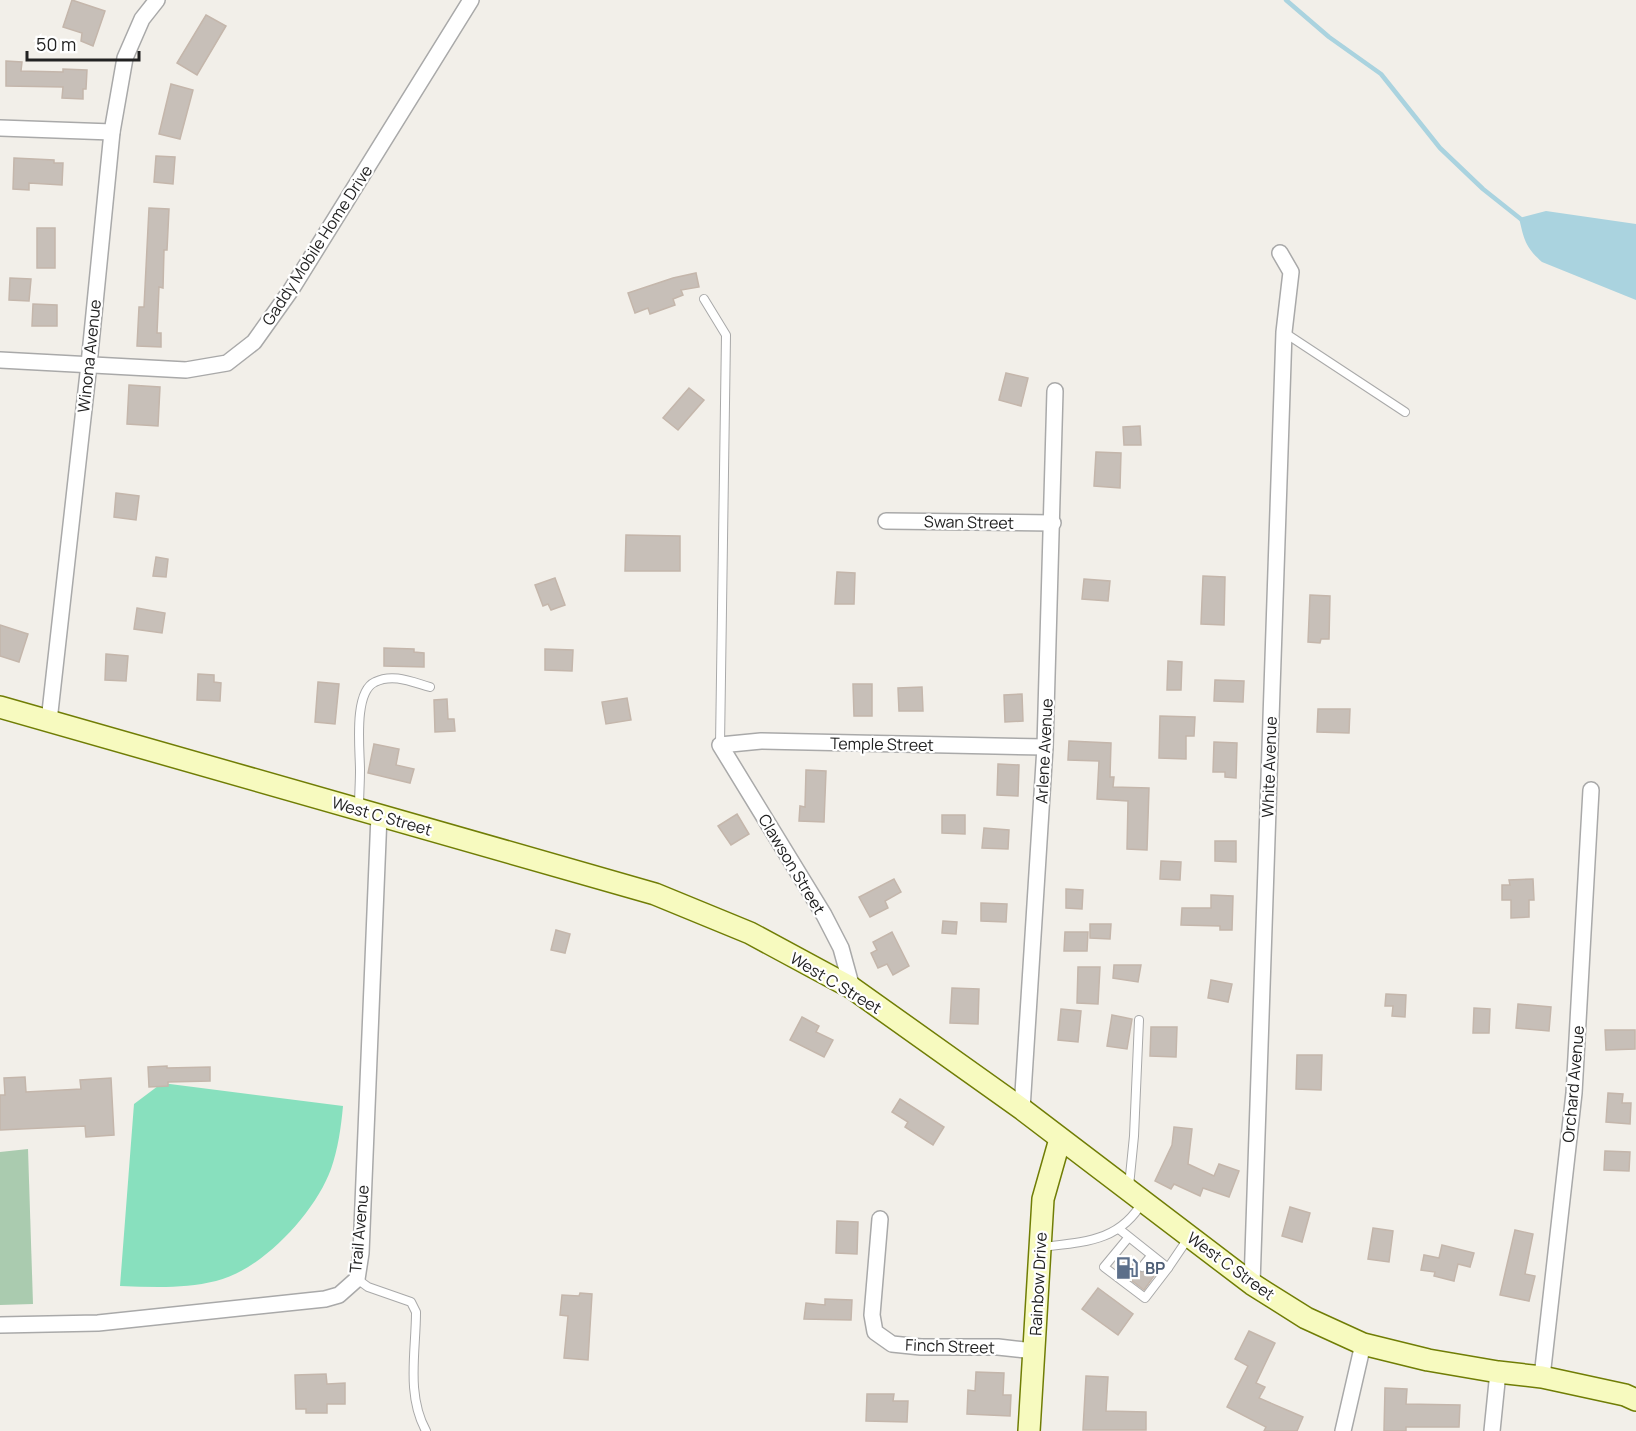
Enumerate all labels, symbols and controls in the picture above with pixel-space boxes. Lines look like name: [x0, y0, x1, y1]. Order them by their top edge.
scale bar: [27, 24, 140, 62]
text: 50 m: [36, 32, 76, 56]
street label: Gaddy Mobile Home Drive: [257, 161, 377, 329]
street label: Winona Avenue: [72, 298, 106, 414]
street label: Swan Street: [924, 510, 1014, 534]
street label: Arlene Avenue: [1030, 698, 1058, 804]
street label: White Avenue: [1256, 716, 1282, 818]
street label: Temple Street: [830, 732, 934, 756]
street label: West C Street: [329, 791, 435, 841]
street label: Clawson Street: [753, 810, 831, 918]
street label: West C Street: [786, 947, 886, 1019]
street label: Orchard Avenue: [1557, 1025, 1589, 1143]
street label: Trail Avenue: [344, 1184, 374, 1274]
street label: West C Street: [1183, 1227, 1279, 1305]
street label: Rainbow Drive: [1024, 1232, 1052, 1336]
fuel station icon: BP: [1114, 1255, 1140, 1281]
place label: BP: [1145, 1257, 1165, 1279]
street label: Finch Street: [905, 1333, 995, 1359]

